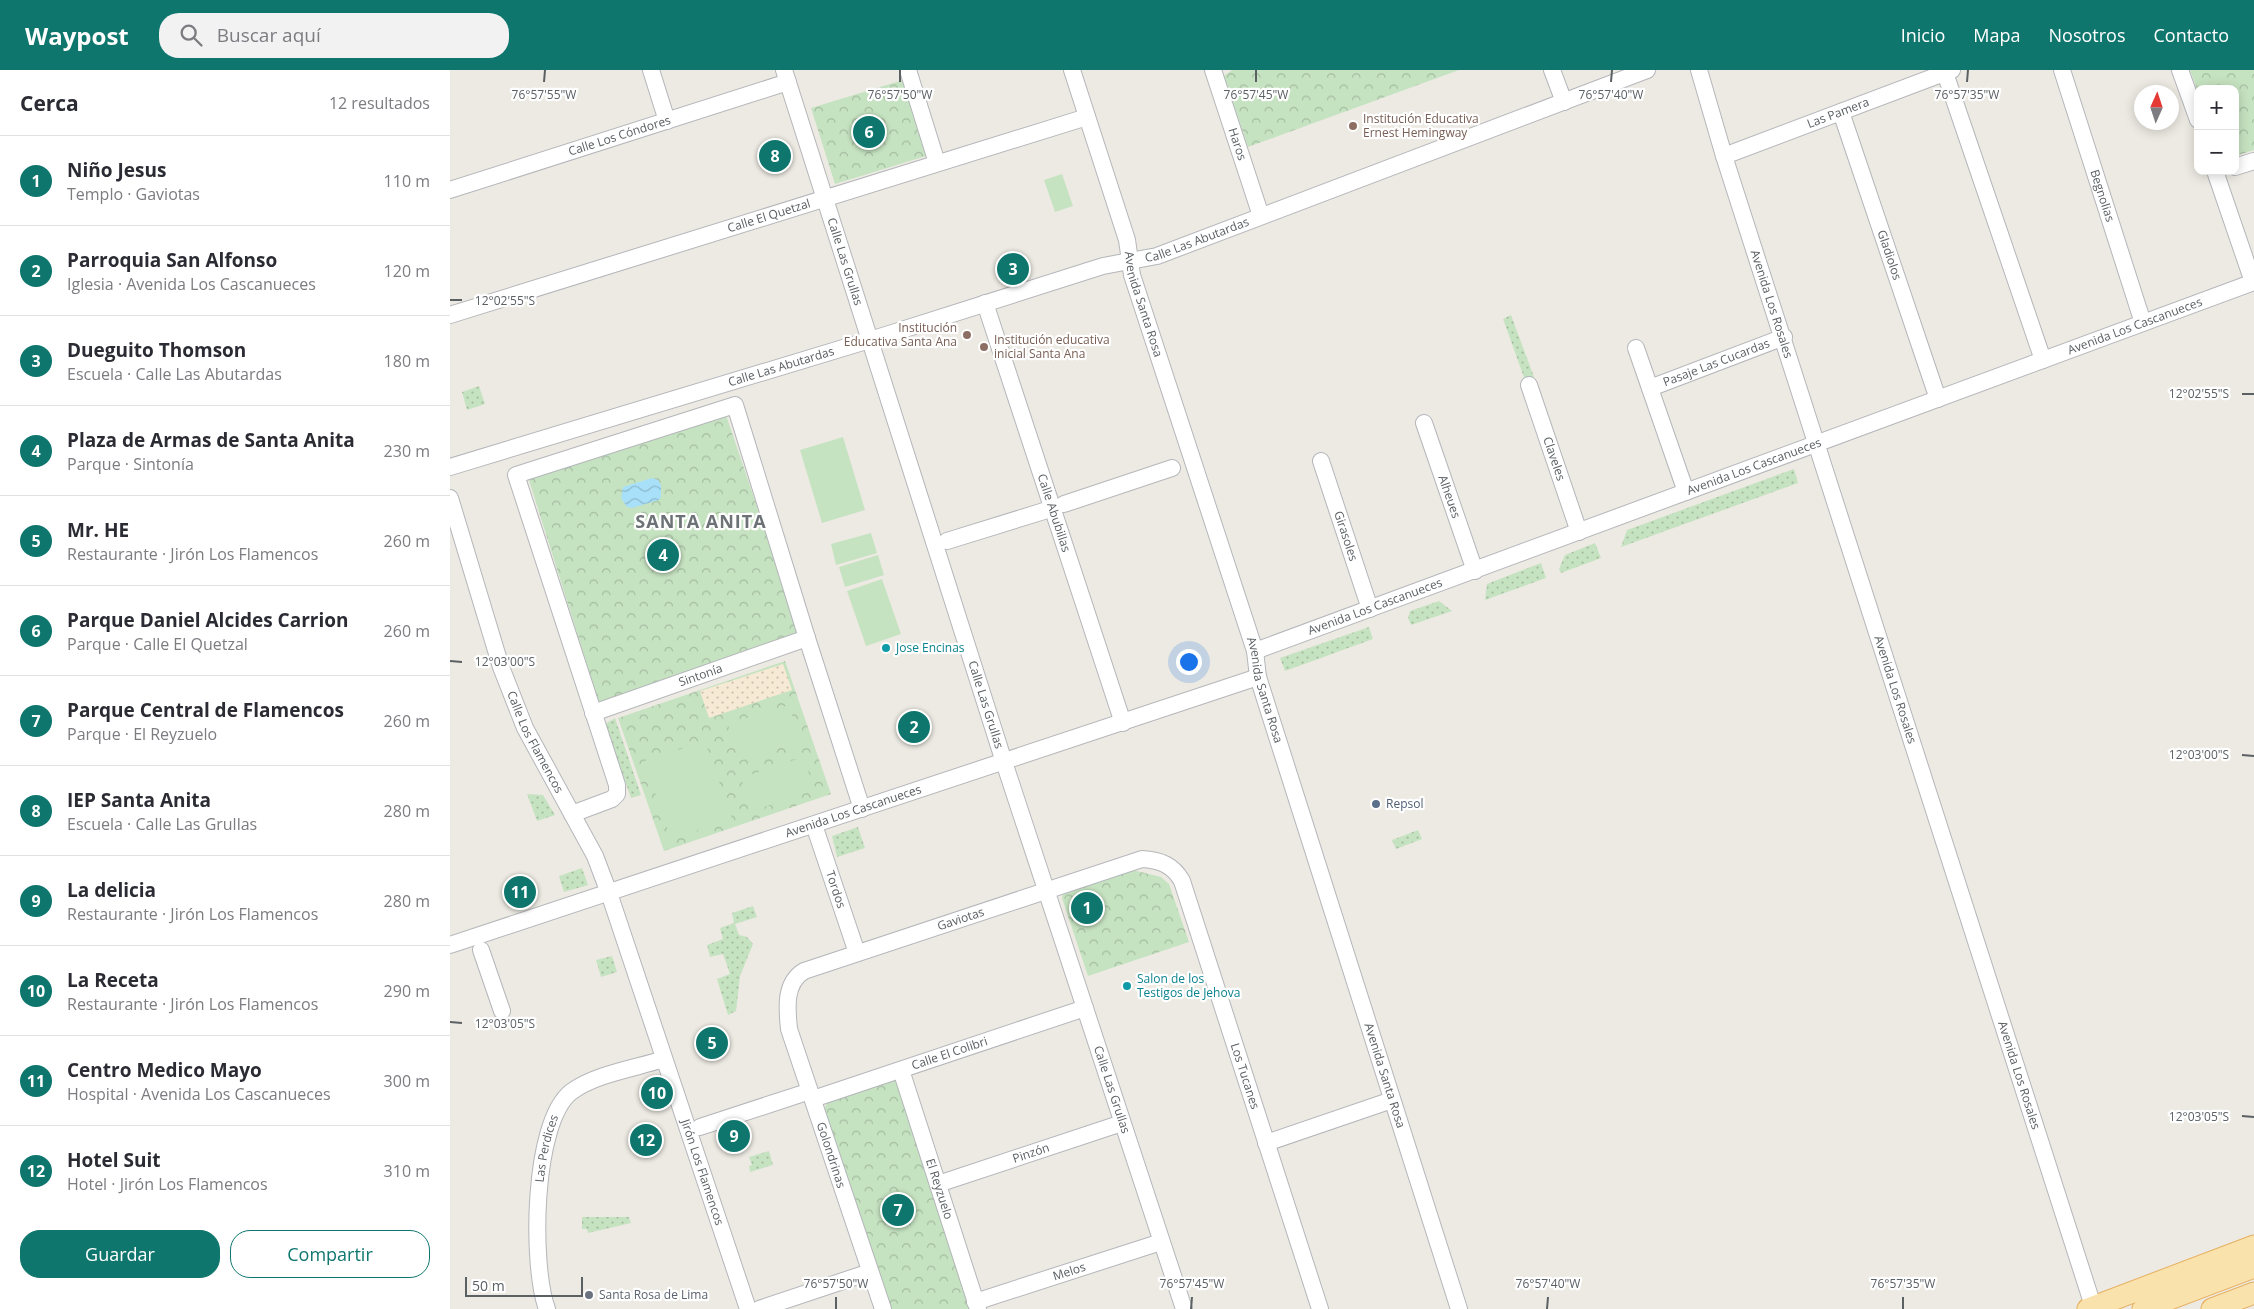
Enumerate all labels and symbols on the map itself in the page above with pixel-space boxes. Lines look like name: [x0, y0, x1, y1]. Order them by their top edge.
north arrow: [2134, 85, 2179, 130]
text: 76°57'55"W: [512, 86, 576, 103]
text: 76°57'50"W: [868, 86, 932, 103]
text: 76°57'45"W: [1224, 86, 1288, 103]
text: 76°57'40"W: [1579, 86, 1643, 103]
text: 76°57'35"W: [1935, 86, 1999, 103]
street label: Las Pamera: [1805, 93, 1871, 132]
place label: Institución Educativa Ernest Hemingway: [1363, 110, 1479, 141]
street label: Calle Los Cóndores: [566, 111, 673, 160]
pin: 6: [853, 113, 885, 151]
marker: Institución Educativa Ernest Hemingway: [1347, 120, 1359, 132]
street label: Haros: [1225, 125, 1251, 163]
pin: 8: [759, 137, 791, 175]
street label: Begnolias: [2086, 167, 2119, 224]
street label: Calle El Quetzal: [725, 194, 812, 236]
street label: Calle Las Abutardas: [1143, 213, 1251, 266]
street label: Calle Las Grullas: [823, 215, 867, 308]
street label: Gladiolos: [1873, 228, 1906, 283]
street label: Avenida Los Rosales: [1747, 248, 1797, 360]
pin: 3: [997, 250, 1029, 288]
street label: Avenida Santa Rosa: [1121, 250, 1167, 359]
text: 12°02'55"S: [475, 292, 535, 309]
street label: Avenida Los Cascanueces: [2065, 293, 2205, 358]
place label: Institución Educativa Santa Ana: [844, 319, 957, 350]
marker: Institución Educativa Santa Ana: [961, 329, 973, 341]
place label: Institución educativa inicial Santa Ana: [994, 331, 1110, 362]
street label: Pasaje Las Cucardas: [1660, 334, 1772, 390]
marker: Institución educativa inicial Santa Ana: [978, 341, 990, 353]
street label: Calle Las Abutardas: [726, 342, 836, 390]
text: 12°02'55"S: [2169, 385, 2229, 402]
street label: Avenida Los Cascanueces: [1684, 433, 1824, 499]
street label: Claveles: [1539, 434, 1570, 483]
street label: Calle Abubillas: [1034, 472, 1075, 554]
street label: Alheues: [1435, 473, 1465, 521]
district label: SANTA ANITA: [635, 509, 767, 533]
street label: Girasoles: [1330, 509, 1363, 563]
pin: 4: [647, 536, 679, 574]
street label: Avenida Los Cascanueces: [1305, 573, 1445, 639]
street label: Avenida Los Rosales: [1870, 633, 1921, 746]
street label: Avenida Santa Rosa: [1243, 634, 1287, 745]
place label: Jose Encinas: [895, 639, 965, 656]
marker: Jose Encinas: [880, 642, 892, 654]
your location: [1176, 649, 1202, 675]
text: 12°03'00"S: [475, 653, 535, 670]
street label: Calle Las Grullas: [964, 658, 1008, 751]
street label: Sintonía: [676, 659, 725, 690]
street label: Calle Los Flamencos: [503, 688, 568, 796]
pin: 2: [898, 708, 930, 746]
text: 12°03'00"S: [2169, 746, 2229, 763]
street label: Avenida Los Cascanueces: [783, 780, 924, 841]
place label: Repsol: [1386, 795, 1423, 812]
marker: Repsol: [1370, 798, 1382, 810]
street label: Tordos: [822, 868, 850, 911]
pin: 11: [504, 873, 536, 911]
pin: 1: [1071, 889, 1103, 927]
street label: Gaviotas: [935, 903, 986, 934]
place label: Salon de los Testigos de Jehova: [1137, 970, 1240, 1001]
marker: Salon de los Testigos de Jehova: [1121, 980, 1133, 992]
text: 12°03'05"S: [475, 1015, 535, 1032]
street label: Avenida Los Rosales: [1994, 1019, 2045, 1132]
street label: Avenida Santa Rosa: [1361, 1021, 1410, 1130]
pin: 5: [696, 1024, 728, 1062]
street label: Calle El Colibri: [909, 1032, 990, 1073]
street label: Los Tucanes: [1227, 1041, 1264, 1112]
street label: Calle Las Grullas: [1090, 1043, 1135, 1136]
pin: 10: [641, 1074, 673, 1112]
text: 12°03'05"S: [2169, 1108, 2229, 1125]
street label: Las Perdices: [531, 1112, 562, 1183]
street label: Jirón Los Flamencos: [677, 1116, 729, 1228]
pin: 9: [718, 1117, 750, 1155]
street label: Golondrinas: [813, 1120, 850, 1190]
pin: 12: [630, 1121, 662, 1159]
street label: Pinzón: [1010, 1139, 1051, 1167]
street label: El Reyzuelo: [922, 1156, 958, 1221]
pin: 7: [882, 1191, 914, 1229]
street label: Melos: [1051, 1258, 1088, 1284]
scale bar: [465, 1274, 582, 1297]
text: 76°57'50"W: [804, 1275, 868, 1292]
text: 76°57'45"W: [1160, 1275, 1224, 1292]
text: 76°57'40"W: [1516, 1275, 1580, 1292]
text: 76°57'35"W: [1871, 1275, 1935, 1292]
place label: Santa Rosa de Lima: [599, 1286, 708, 1303]
marker: Santa Rosa de Lima: [583, 1289, 595, 1301]

